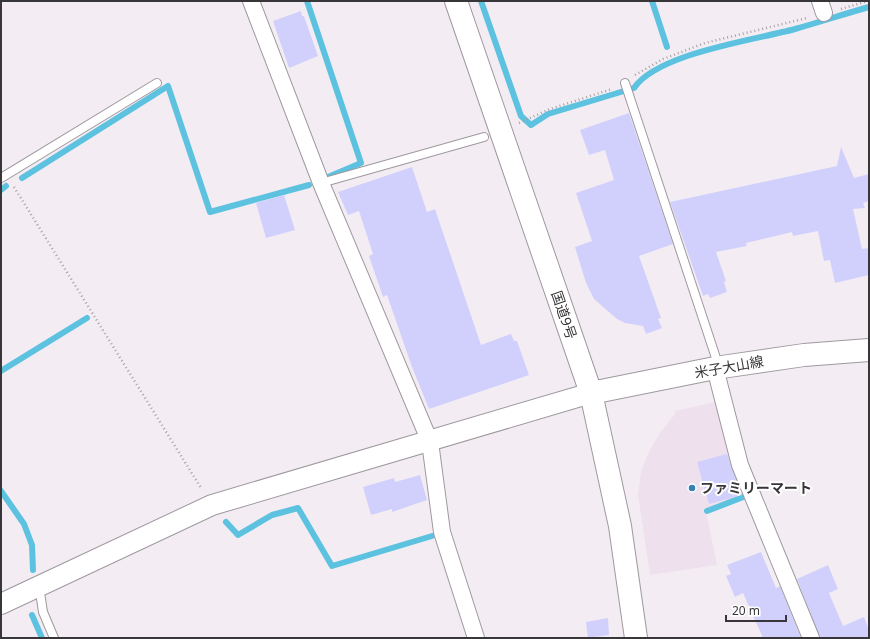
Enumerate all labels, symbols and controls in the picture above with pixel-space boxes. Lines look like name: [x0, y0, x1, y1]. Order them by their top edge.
street label: 国道9号: [547, 288, 582, 342]
street label: 米子大山線: [693, 351, 765, 382]
place label: ファミリーマート: [700, 478, 812, 497]
marker: ファミリーマート: [687, 483, 697, 493]
scale bar: [726, 597, 786, 623]
text: 20 m: [732, 602, 760, 619]

